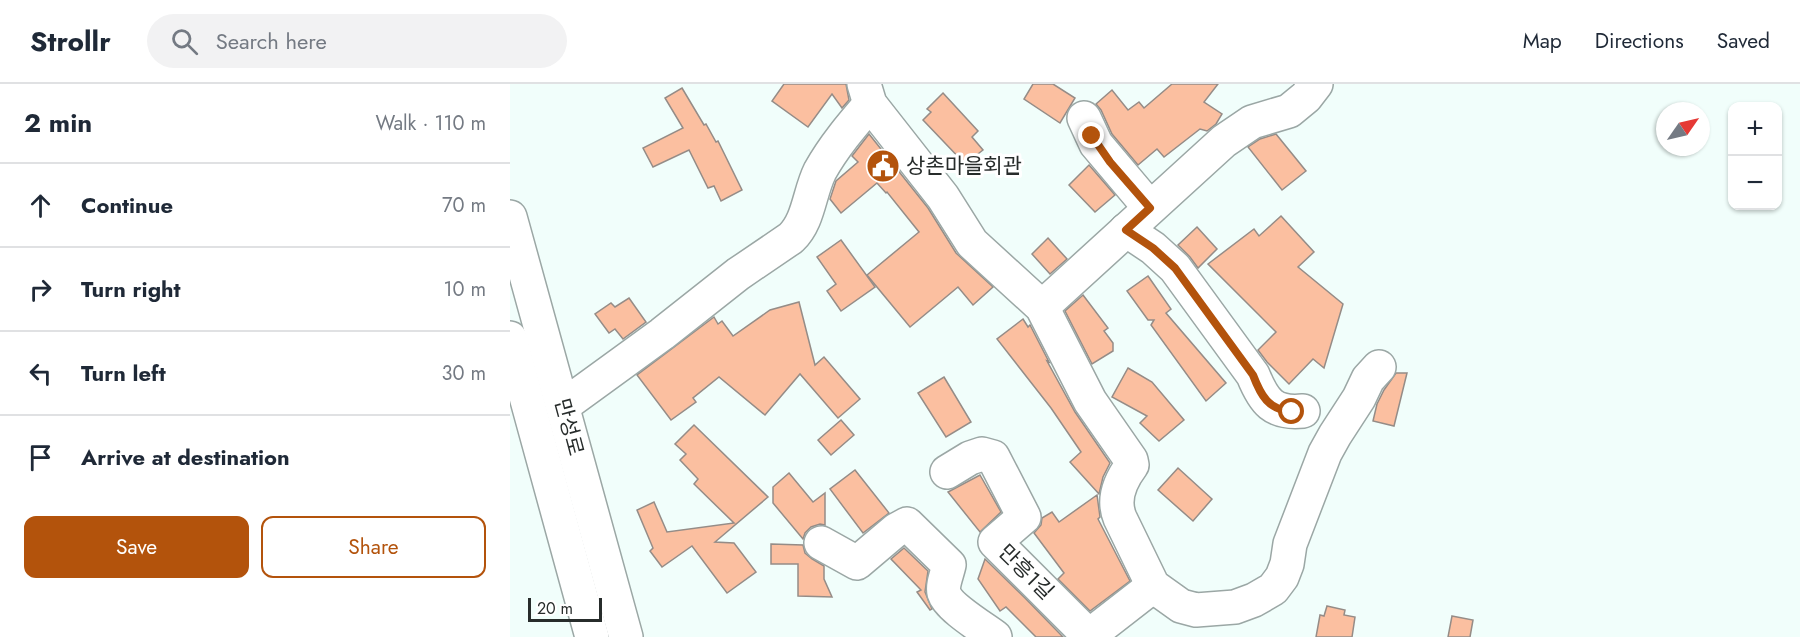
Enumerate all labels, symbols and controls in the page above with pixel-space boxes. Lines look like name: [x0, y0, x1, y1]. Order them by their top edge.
search box: [147, 14, 567, 68]
text: Strollr: [30, 21, 111, 62]
icon: search: [168, 25, 201, 58]
text: Search here: [216, 25, 327, 57]
text: Map: [1523, 26, 1562, 56]
text: Directions: [1595, 26, 1684, 56]
text: Saved: [1717, 26, 1770, 56]
north arrow: [1656, 102, 1710, 156]
map controls: [1728, 102, 1782, 210]
button: +: [1728, 102, 1782, 156]
text: 2 min: [24, 104, 92, 142]
text: Walk · 110 m: [376, 109, 486, 138]
route end: [1078, 122, 1104, 148]
public building icon: 상촌마을회관: [865, 148, 901, 184]
place label: 상촌마을회관: [906, 151, 1022, 181]
button: −: [1728, 156, 1782, 210]
icon: ahead: [24, 189, 57, 222]
text: Continue: [81, 189, 173, 221]
text: 70 m: [442, 191, 486, 220]
icon: right: [24, 273, 57, 306]
text: Turn right: [81, 273, 181, 305]
text: 10 m: [443, 275, 486, 304]
icon: left: [24, 357, 57, 390]
text: Turn left: [81, 357, 166, 389]
text: 30 m: [441, 359, 486, 388]
street label: 만성로: [547, 395, 591, 459]
route start: [1278, 398, 1304, 424]
icon: arrive: [24, 441, 57, 474]
text: Arrive at destination: [81, 441, 290, 473]
button: Save: [24, 516, 249, 578]
button: Share: [261, 516, 486, 578]
street label: 만흥1길: [992, 538, 1060, 606]
scale bar: [528, 595, 602, 622]
text: 20 m: [537, 597, 573, 620]

